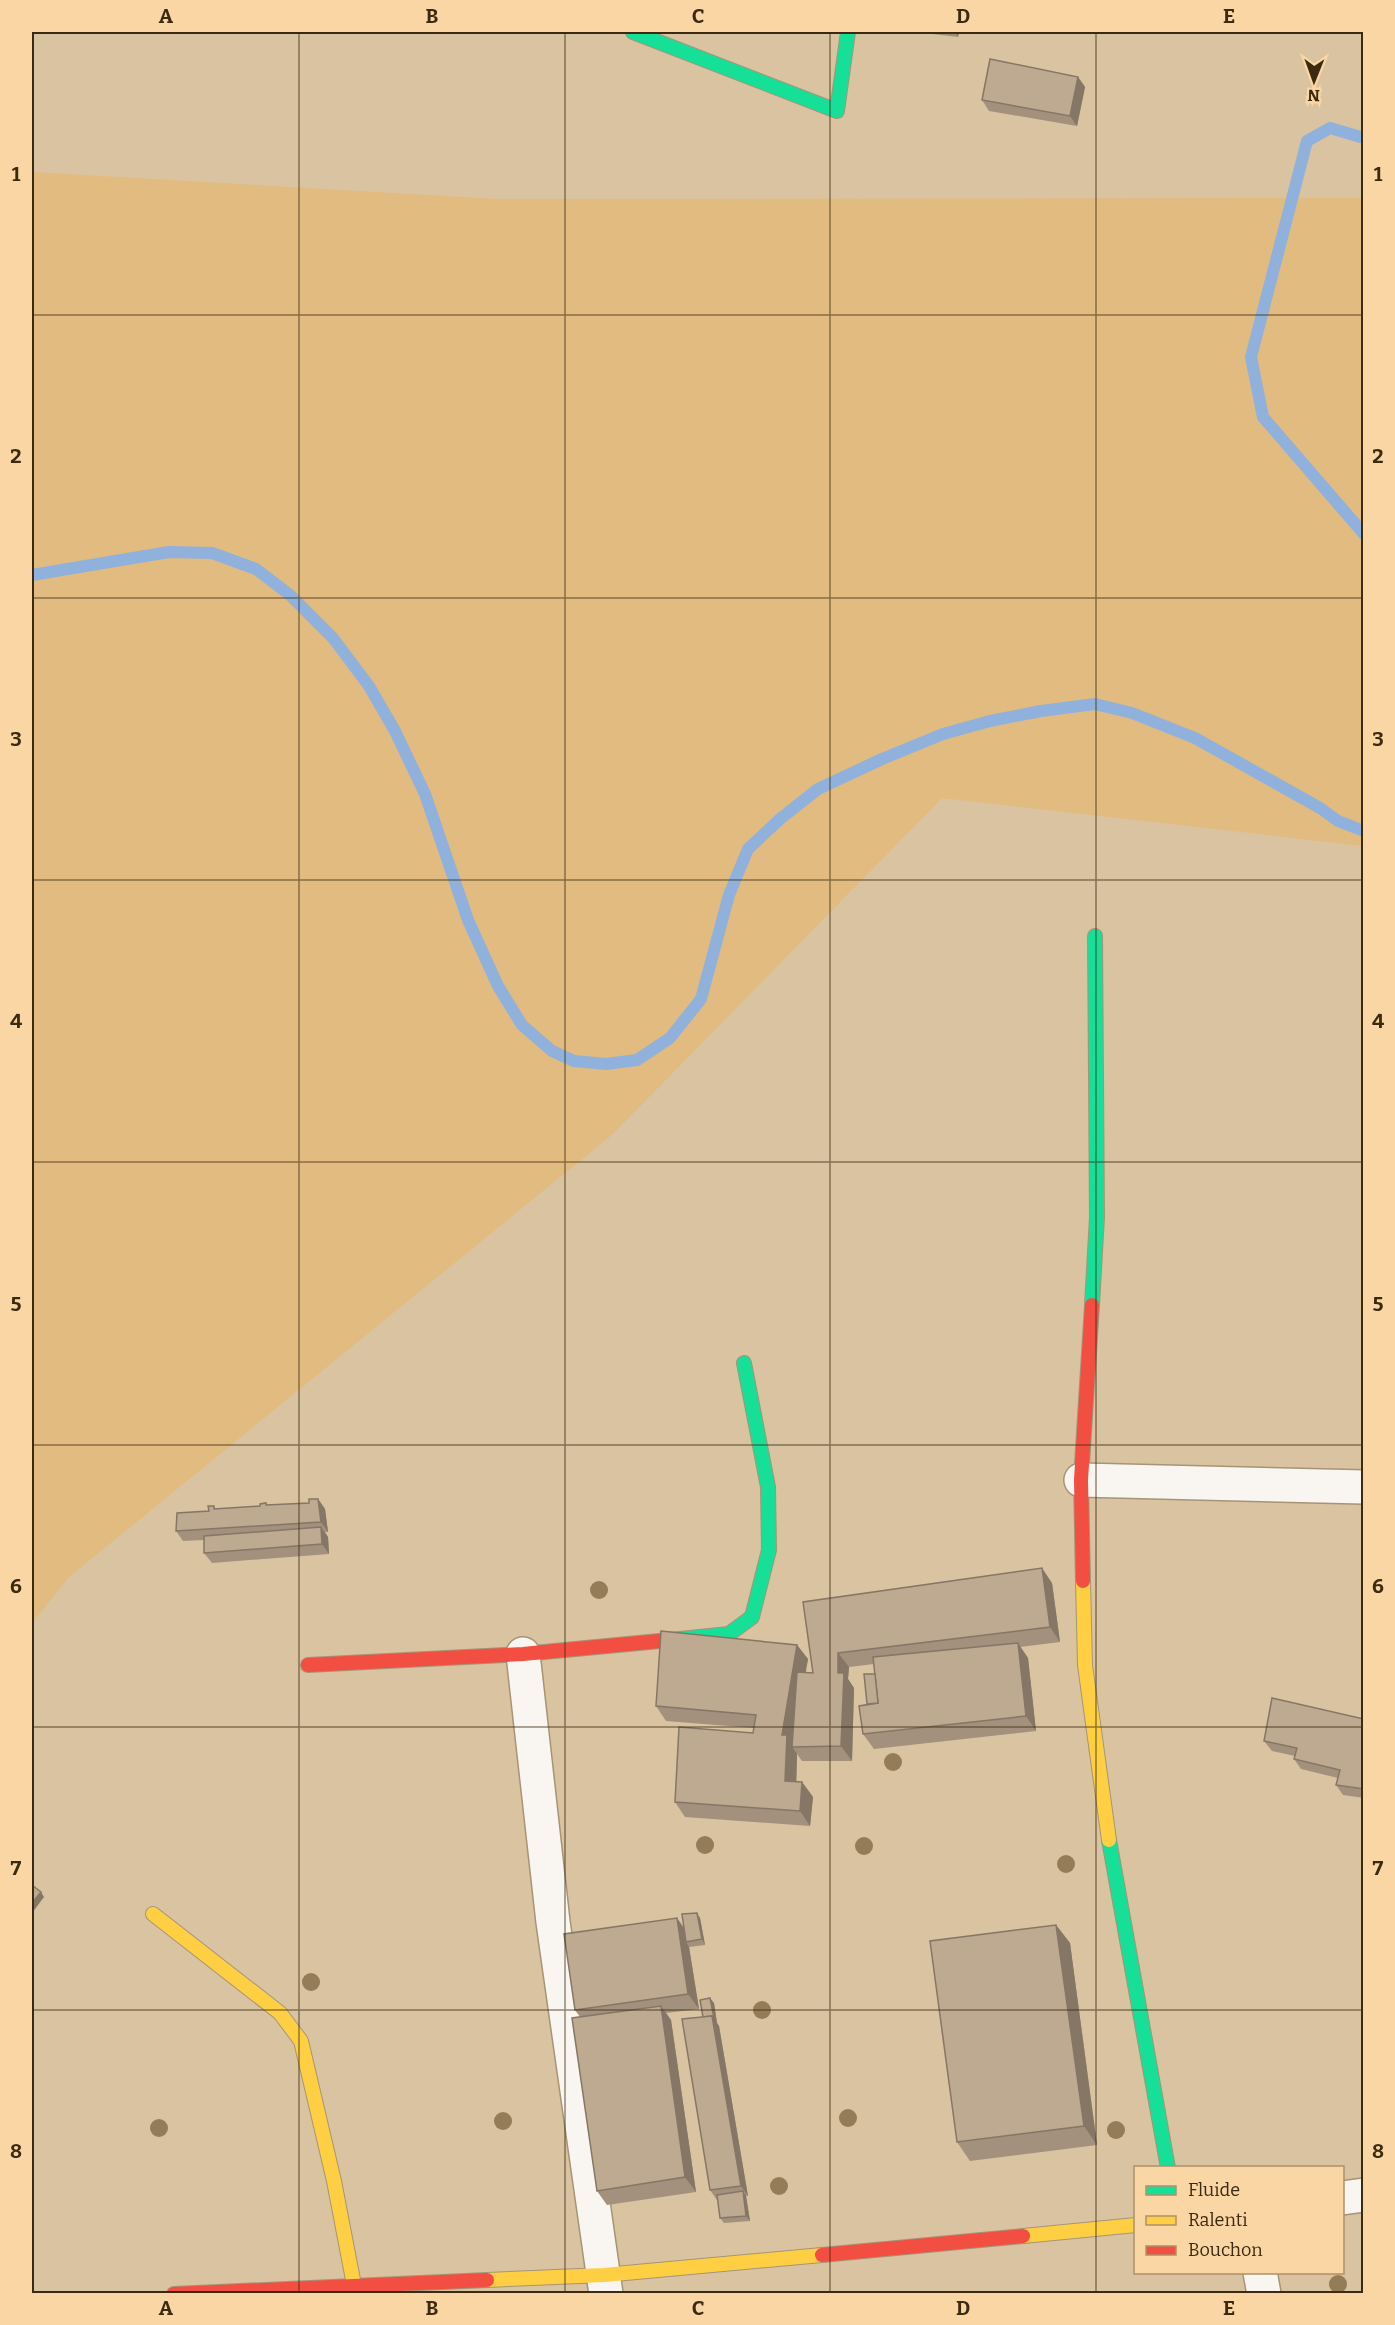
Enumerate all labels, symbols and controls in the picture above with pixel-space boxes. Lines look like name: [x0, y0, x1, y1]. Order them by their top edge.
text: A: [159, 4, 174, 28]
text: B: [426, 4, 439, 28]
text: C: [692, 4, 704, 28]
text: D: [956, 4, 970, 28]
text: E: [1223, 4, 1235, 28]
north arrow: [1284, 51, 1344, 111]
text: N: [1307, 86, 1320, 105]
text: 1: [12, 162, 21, 186]
text: 1: [1374, 162, 1383, 186]
text: 2: [10, 444, 22, 468]
text: 2: [1372, 444, 1384, 468]
text: 3: [10, 727, 22, 751]
text: 3: [1372, 727, 1384, 751]
text: 4: [10, 1009, 22, 1033]
text: 4: [1372, 1009, 1384, 1033]
text: 5: [11, 1292, 22, 1316]
text: 5: [1373, 1292, 1384, 1316]
text: 6: [10, 1574, 22, 1598]
text: 6: [1372, 1574, 1384, 1598]
text: 7: [11, 1856, 22, 1880]
text: 7: [1373, 1856, 1384, 1880]
text: 8: [10, 2139, 22, 2163]
text: 8: [1372, 2139, 1384, 2163]
legend: [1134, 2166, 1344, 2274]
text: Fluide: [1188, 2179, 1240, 2201]
text: Ralenti: [1188, 2209, 1248, 2231]
text: Bouchon: [1188, 2239, 1263, 2261]
text: A: [159, 2296, 174, 2320]
text: B: [426, 2296, 439, 2320]
text: C: [692, 2296, 704, 2320]
text: D: [956, 2296, 970, 2320]
text: E: [1223, 2296, 1235, 2320]

